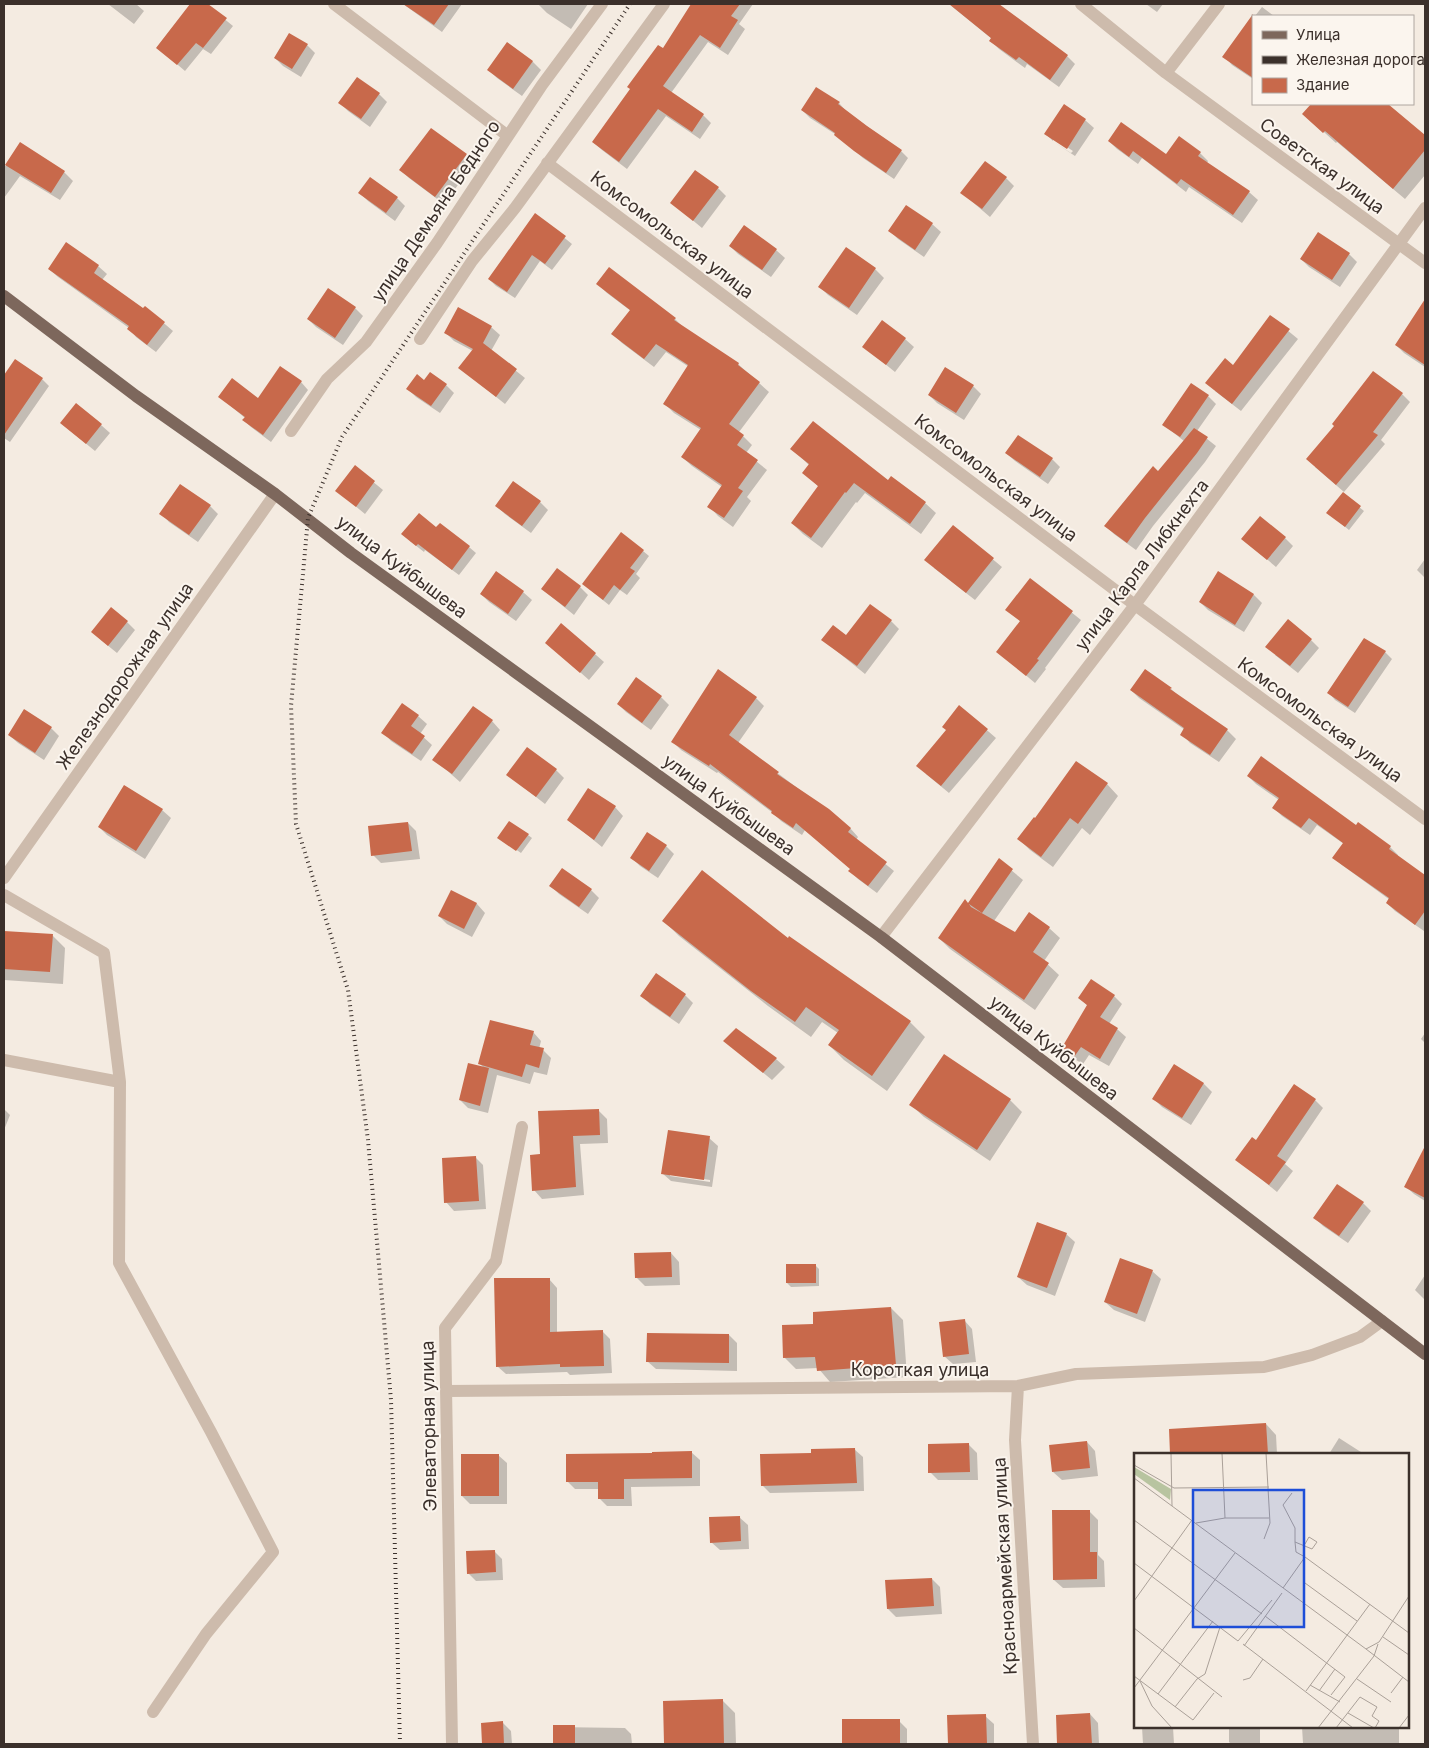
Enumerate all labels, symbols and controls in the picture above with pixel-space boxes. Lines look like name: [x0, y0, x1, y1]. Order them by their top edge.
legend: [1252, 15, 1414, 105]
text: Улица: [1296, 25, 1340, 44]
text: Железная дорога: [1296, 50, 1425, 69]
text: Здание: [1296, 75, 1350, 94]
street label: Советская улица: [1256, 113, 1389, 218]
street label: улица Демьяна Бедного: [367, 116, 504, 305]
street label: Комсомольская улица: [587, 166, 758, 303]
street label: Комсомольская улица: [911, 409, 1082, 546]
street label: улица Карла Либкнехта: [1070, 475, 1213, 654]
street label: улица Куйбышева: [333, 511, 472, 622]
street label: Железнодорожная улица: [52, 578, 197, 773]
street label: Комсомольская улица: [1234, 653, 1407, 786]
street label: улица Куйбышева: [659, 750, 799, 859]
street label: улица Куйбышева: [986, 991, 1123, 1104]
street label: Элеваторная улица: [417, 1340, 440, 1512]
street label: Короткая улица: [851, 1359, 989, 1380]
inset map: [1134, 1453, 1409, 1728]
street label: Красноармейская улица: [988, 1457, 1021, 1675]

